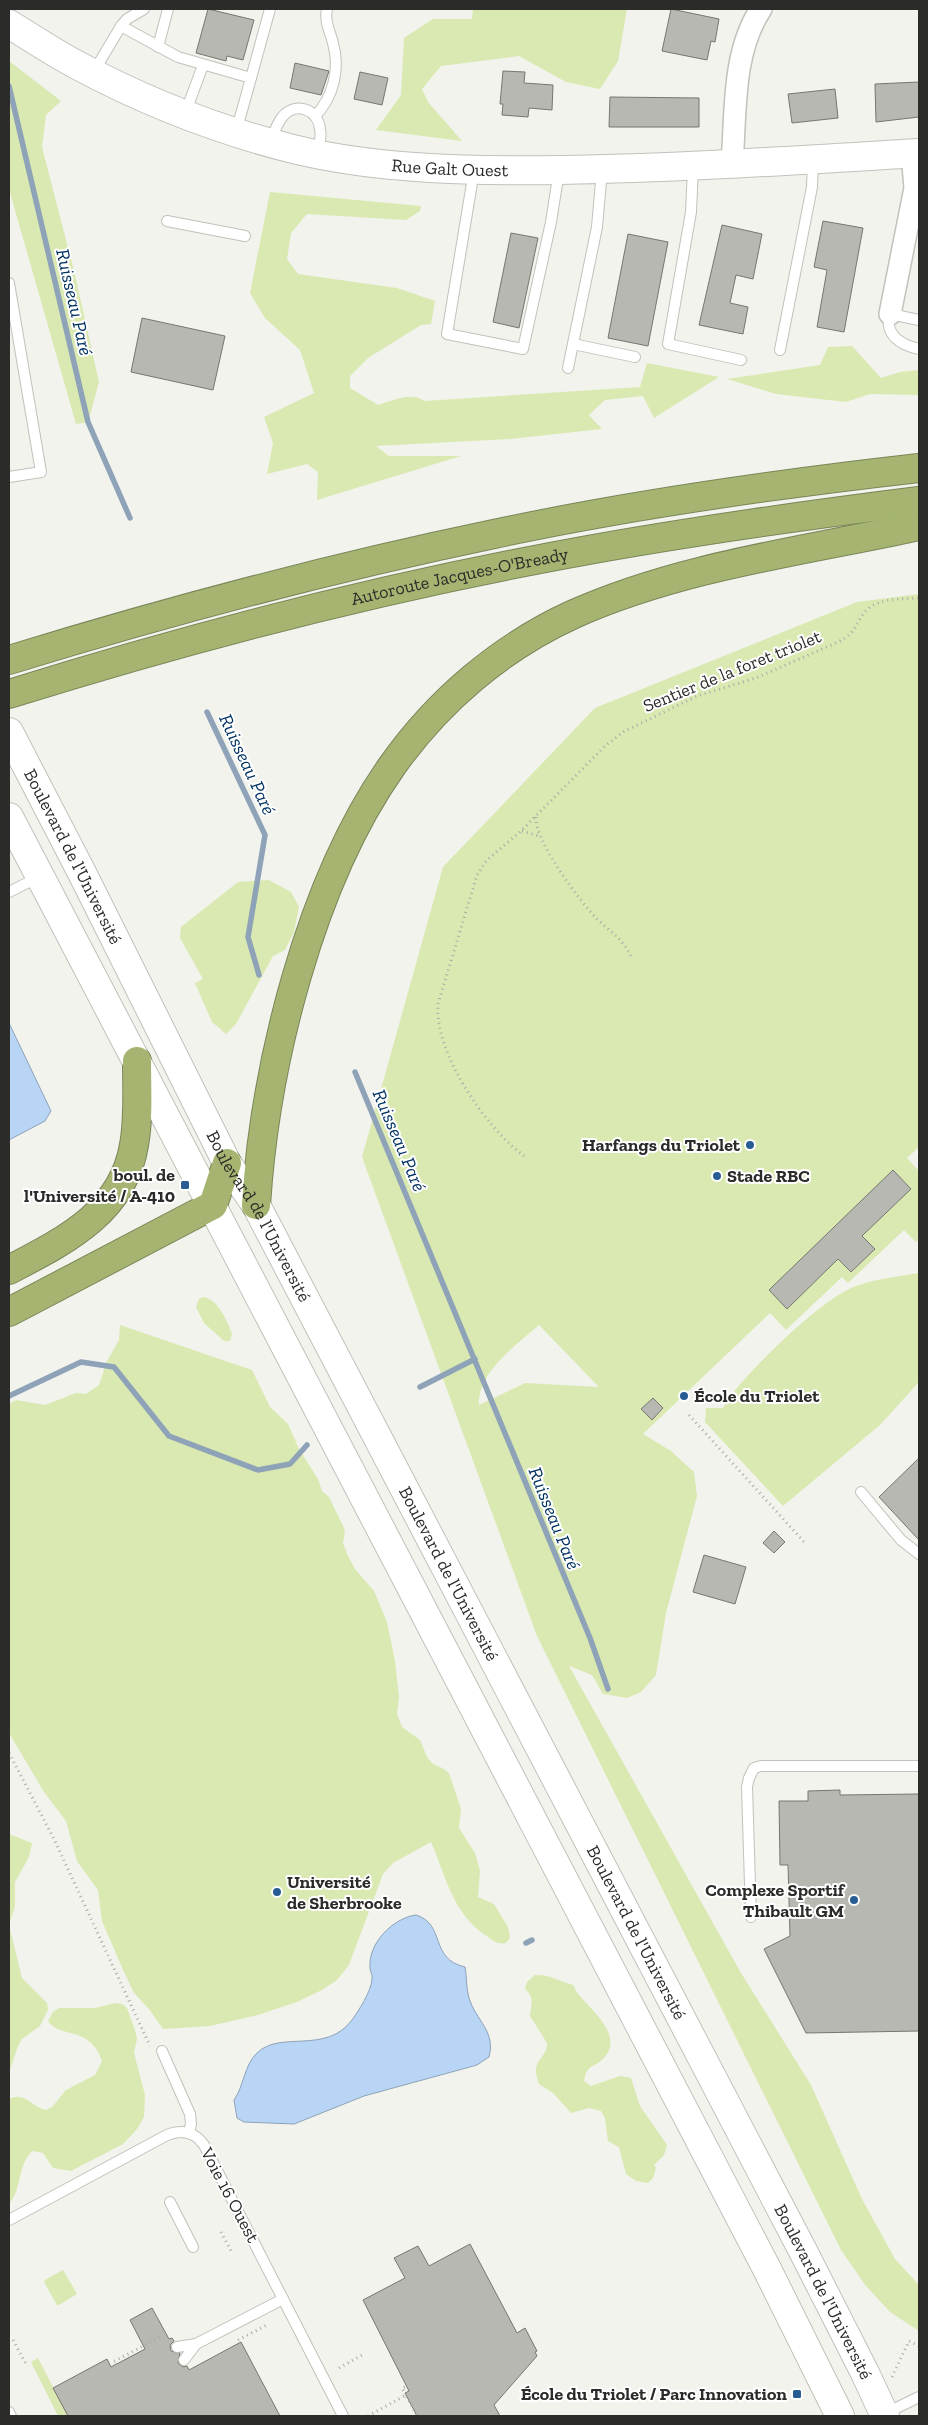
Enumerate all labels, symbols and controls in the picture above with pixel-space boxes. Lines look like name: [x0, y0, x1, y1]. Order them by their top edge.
street label: Rue Galt Ouest: [390, 154, 509, 181]
water label: Ruisseau Paré: [51, 247, 98, 358]
street label: Autoroute Jacques-O'Bready: [349, 543, 571, 610]
street label: Sentier de la foret triolet: [640, 625, 824, 717]
water label: Ruisseau Paré: [214, 710, 281, 818]
street label: Boulevard de l'Université: [19, 765, 127, 948]
water label: Ruisseau Paré: [368, 1086, 431, 1195]
street label: Boulevard de l'Université: [202, 1127, 316, 1306]
place label: Harfangs du Triolet: [582, 1134, 741, 1156]
marker: Harfangs du Triolet: [744, 1139, 756, 1151]
place label: boul. de l'Université / A-410: [24, 1164, 175, 1207]
place label: Stade RBC: [727, 1165, 810, 1187]
marker: Stade RBC: [711, 1170, 723, 1182]
marker: boul. de l'Université / A-410: [179, 1179, 191, 1191]
place label: École du Triolet: [694, 1385, 820, 1407]
marker: École du Triolet: [678, 1390, 690, 1402]
water label: Ruisseau Paré: [524, 1463, 586, 1573]
street label: Boulevard de l'Université: [394, 1483, 503, 1665]
street label: Boulevard de l'Université: [582, 1842, 691, 2023]
place label: Université de Sherbrooke: [287, 1871, 402, 1914]
place label: Complexe Sportif Thibault GM: [705, 1879, 846, 1922]
marker: Université de Sherbrooke: [271, 1886, 283, 1898]
marker: Complexe Sportif Thibault GM: [848, 1894, 860, 1906]
street label: Voie 16 Ouest: [195, 2143, 264, 2246]
street label: Boulevard de l'Université: [769, 2200, 877, 2383]
place label: École du Triolet / Parc Innovation: [521, 2383, 787, 2405]
marker: École du Triolet / Parc Innovation: [791, 2388, 803, 2400]

